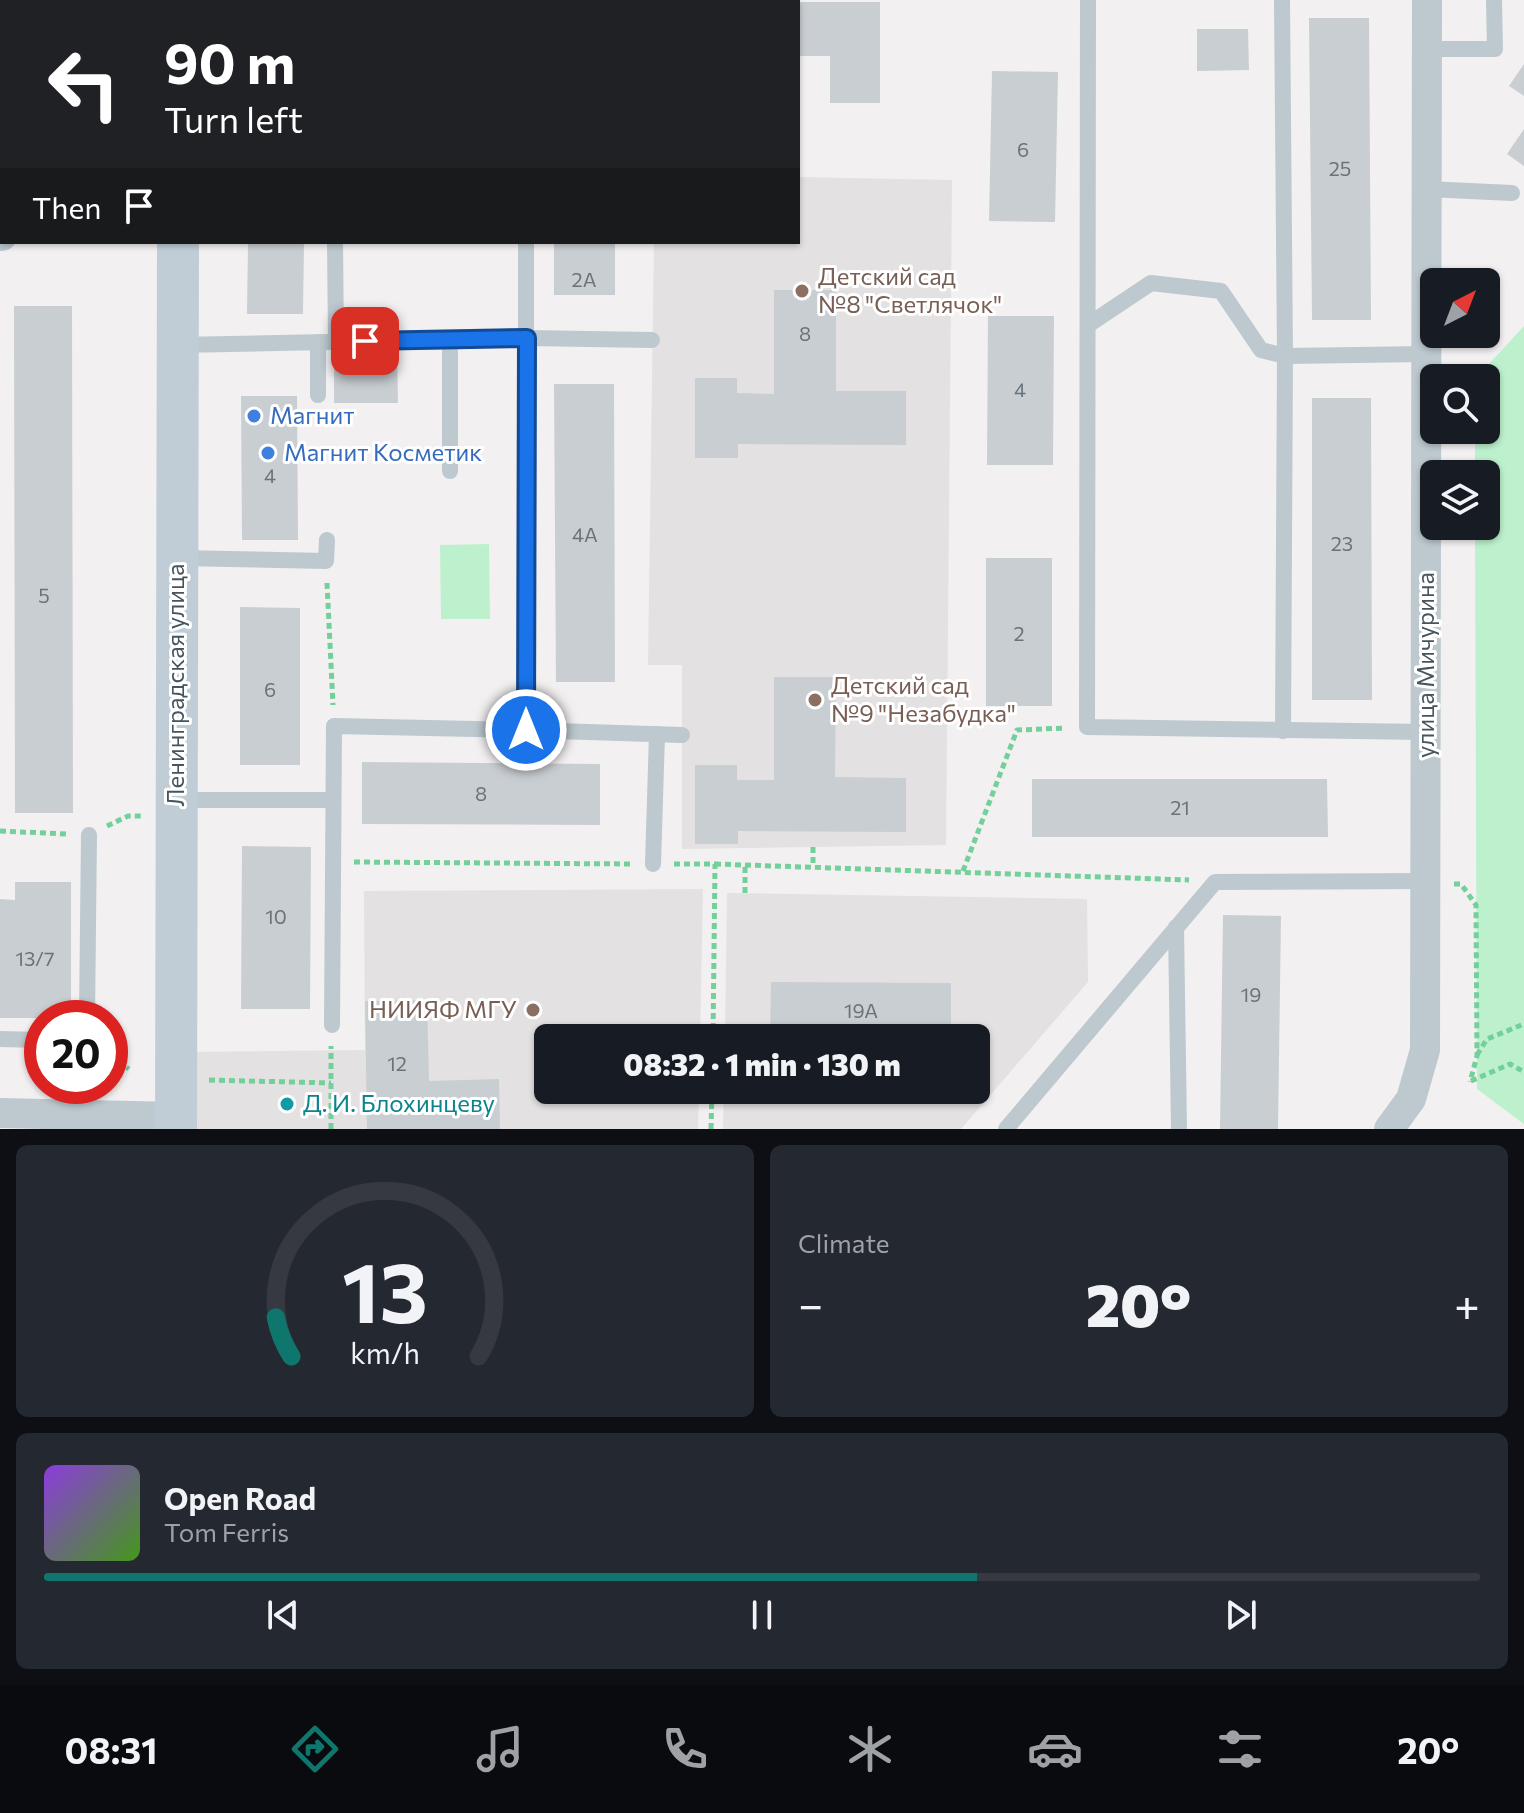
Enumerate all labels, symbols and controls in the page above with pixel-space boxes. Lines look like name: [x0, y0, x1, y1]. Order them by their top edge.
text: 90 m: [164, 27, 295, 96]
icon: left: [32, 32, 136, 136]
text: Turn left: [164, 96, 303, 140]
house number: 6: [1017, 137, 1029, 161]
house number: 25: [1329, 156, 1351, 180]
icon: arrive: [117, 184, 161, 228]
text: Then: [32, 188, 101, 225]
place label: Детский сад №8 "Светлячок": [818, 261, 1002, 318]
house number: 2А: [572, 267, 597, 291]
north arrow: [1420, 268, 1500, 348]
map controls: [1420, 268, 1500, 540]
marker: Детский сад №8 "Светлячок": [793, 282, 811, 300]
pin: [331, 307, 399, 375]
icon: arrive: [343, 319, 387, 363]
house number: 8: [799, 321, 811, 345]
button: search: [1420, 364, 1500, 444]
house number: 4: [1014, 377, 1026, 401]
place label: Магнит: [270, 400, 354, 429]
marker: Магнит: [245, 407, 263, 425]
place label: Магнит Косметик: [284, 437, 482, 466]
marker: Магнит Косметик: [259, 444, 277, 462]
button: layers: [1420, 460, 1500, 540]
house number: 4: [264, 463, 276, 487]
house number: 4А: [572, 522, 598, 546]
house number: 23: [1331, 531, 1353, 555]
street label: Ленинградская улица: [160, 564, 189, 806]
street label: улица Мичурина: [1410, 572, 1439, 758]
house number: 5: [38, 583, 50, 607]
house number: 2: [1013, 621, 1025, 645]
place label: Детский сад №9 "Незабудка": [831, 670, 1016, 727]
house number: 6: [264, 677, 276, 701]
position arrow: [484, 688, 568, 772]
marker: Детский сад №9 "Незабудка": [806, 691, 824, 709]
house number: 8: [475, 781, 487, 805]
house number: 21: [1170, 795, 1190, 819]
house number: 10: [265, 904, 287, 928]
house number: 13/7: [15, 946, 55, 970]
house number: 19: [1241, 982, 1261, 1006]
place label: НИИЯФ МГУ: [369, 994, 517, 1023]
house number: 19А: [844, 998, 878, 1022]
speed limit sign: 20: [24, 1000, 128, 1104]
marker: НИИЯФ МГУ: [524, 1001, 542, 1019]
text: 08:32 · 1 min · 130 m: [623, 1045, 901, 1082]
house number: 12: [387, 1051, 407, 1075]
place label: Д. И. Блохинцеву: [303, 1088, 495, 1117]
marker: Д. И. Блохинцеву: [278, 1095, 296, 1113]
text: Climate: [798, 1227, 890, 1258]
text: 13: [342, 1238, 428, 1340]
text: 20°: [1086, 1266, 1191, 1339]
text: −: [798, 1276, 823, 1330]
text: +: [1454, 1276, 1480, 1330]
text: km/h: [350, 1335, 420, 1370]
text: Open Road: [164, 1479, 316, 1516]
text: Tom Ferris: [164, 1516, 289, 1547]
icon: previous: [261, 1593, 305, 1637]
icon: pause: [740, 1593, 784, 1637]
icon: next: [1219, 1593, 1263, 1637]
icon: directions: [287, 1721, 343, 1777]
icon: music: [472, 1721, 528, 1777]
icon: phone: [657, 1721, 713, 1777]
icon: climate: [842, 1721, 898, 1777]
icon: car: [1027, 1721, 1083, 1777]
icon: filters: [1212, 1721, 1268, 1777]
text: 08:31: [65, 1727, 158, 1771]
text: 20°: [1397, 1727, 1459, 1771]

